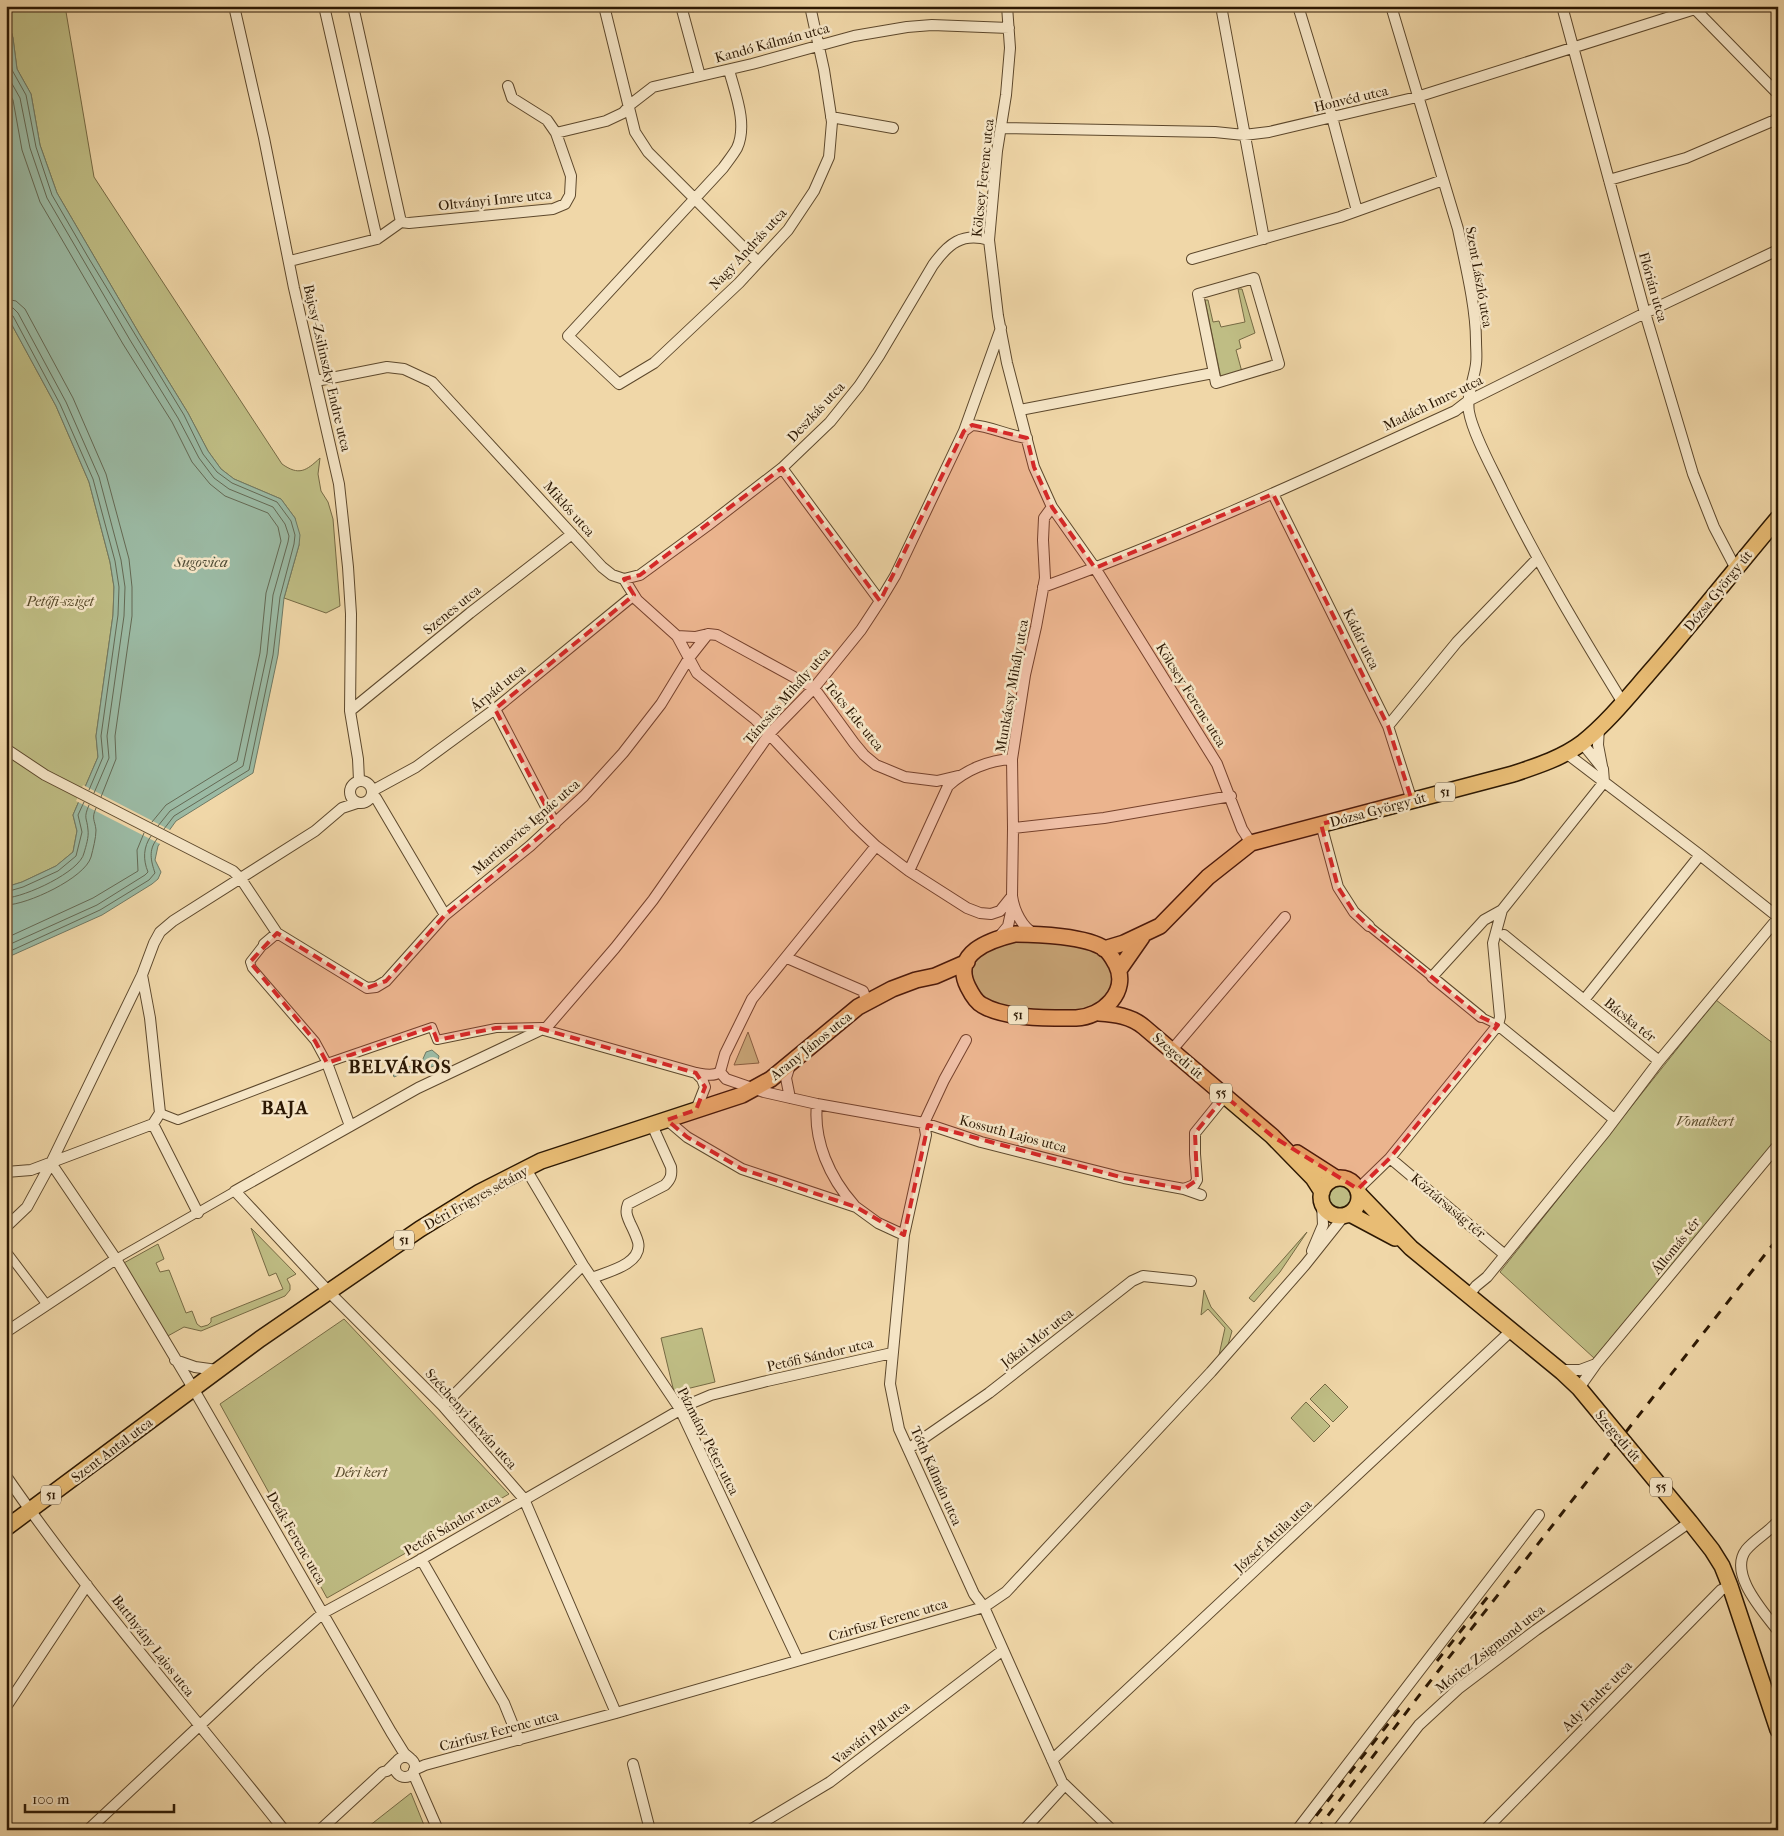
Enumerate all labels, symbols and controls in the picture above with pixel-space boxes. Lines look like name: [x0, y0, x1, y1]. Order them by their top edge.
street label: Kandó Kálmán utca: [713, 19, 832, 66]
street label: Honvéd utca: [1312, 82, 1390, 116]
street label: Kölcsey Ferenc utca: [968, 117, 998, 238]
street label: Oltványi Imre utca: [437, 186, 553, 214]
street label: Nagy András utca: [706, 204, 791, 293]
street label: Szent László utca: [1462, 225, 1496, 329]
street label: Flórián utca: [1635, 250, 1671, 324]
street label: Bajcsy-Zsilinszky Endre utca: [299, 283, 355, 454]
street label: Madách Imre utca: [1380, 371, 1486, 434]
street label: Deszkás utca: [784, 378, 849, 446]
street label: Miklós utca: [540, 478, 599, 541]
street label: Dózsa György út: [1680, 547, 1756, 635]
water label: Sugovica: [173, 553, 228, 571]
street label: Szenes utca: [420, 581, 485, 638]
park label: Petőfi-sziget: [25, 593, 95, 610]
street label: Kádár utca: [1339, 606, 1383, 673]
street label: Munkácsy Mihály utca: [992, 618, 1032, 754]
street label: Kölcsey Ferenc utca: [1152, 640, 1230, 750]
street label: Táncsics Mihály utca: [740, 643, 834, 748]
street label: Árpád utca: [466, 660, 529, 716]
street label: Telcs Ede utca: [821, 678, 888, 755]
street label: Martinovics Ignác utca: [469, 775, 584, 878]
road number: 51: [1435, 782, 1455, 802]
street label: Dózsa György út: [1328, 789, 1428, 831]
street label: Bácska tér: [1601, 994, 1659, 1046]
road number: 51: [1008, 1006, 1028, 1024]
street label: Arany János utca: [766, 1008, 856, 1085]
street label: Szegedi út: [1149, 1029, 1207, 1083]
district label: BELVÁROS: [348, 1055, 452, 1078]
road number: 55: [1210, 1084, 1232, 1102]
district label: BAJA: [261, 1097, 309, 1119]
street label: Kossuth Lajos utca: [957, 1112, 1069, 1157]
park label: Vonatkert: [1676, 1113, 1735, 1130]
street label: Déri Frigyes sétány: [421, 1162, 532, 1234]
street label: Köztársaság tér: [1407, 1170, 1489, 1242]
street label: Állomás tér: [1647, 1214, 1704, 1279]
road number: 51: [394, 1230, 414, 1250]
street label: Jókai Mór utca: [997, 1304, 1077, 1372]
street label: Petőfi Sándor utca: [765, 1334, 875, 1376]
street label: Széchenyi István utca: [422, 1365, 521, 1473]
street label: Pázmány Péter utca: [673, 1384, 743, 1498]
street label: Szegedi út: [1591, 1407, 1645, 1465]
street label: Szent Antal utca: [68, 1414, 156, 1486]
street label: Tóth Kálmán utca: [907, 1424, 966, 1529]
park label: Déri kert: [334, 1464, 388, 1481]
road number: 55: [1650, 1478, 1672, 1496]
road number: 51: [41, 1486, 61, 1504]
street label: Deák Ferenc utca: [263, 1489, 330, 1588]
street label: Petőfi Sándor utca: [401, 1490, 504, 1560]
street label: József Attila utca: [1230, 1495, 1316, 1577]
street label: Batthyány Lajos utca: [108, 1592, 198, 1701]
street label: Czirfusz Ferenc utca: [827, 1595, 950, 1645]
street label: Móricz Zsigmond utca: [1432, 1601, 1548, 1697]
street label: Ady Endre utca: [1558, 1657, 1636, 1735]
street label: Vasvári Pál utca: [828, 1697, 913, 1769]
street label: Czirfusz Ferenc utca: [438, 1707, 561, 1755]
scale bar: [25, 1781, 174, 1813]
text: 100 m: [32, 1790, 70, 1808]

